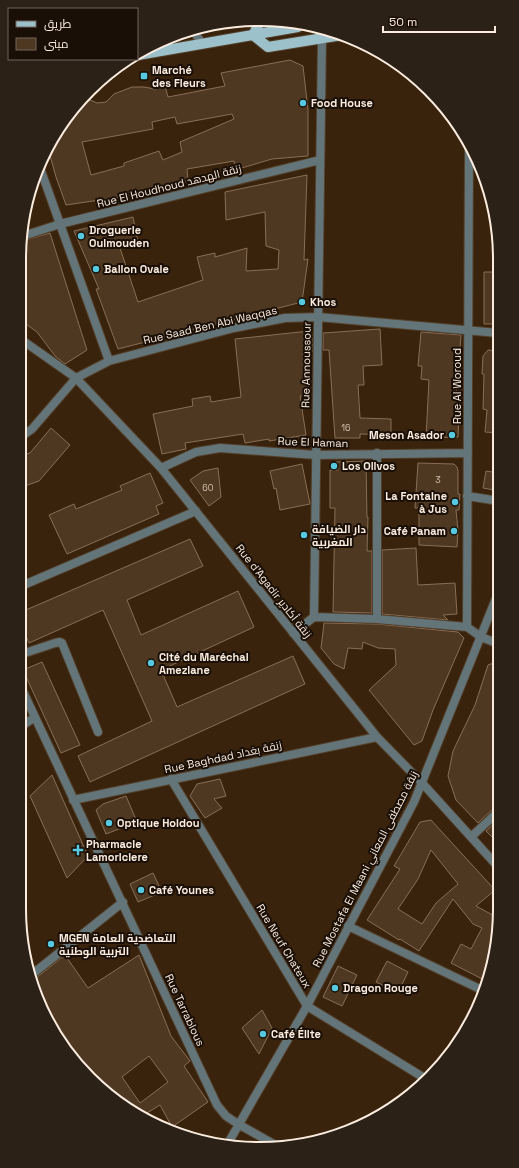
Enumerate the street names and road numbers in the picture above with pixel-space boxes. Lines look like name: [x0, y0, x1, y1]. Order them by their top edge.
street label: Rue El Houdhoud زنقة الهدهد: [95, 161, 243, 211]
street label: Rue Saad Ben Abi Waqqas: [142, 303, 278, 347]
street label: Rue Annoussour: [298, 322, 314, 408]
street label: Rue Al Woroud: [450, 348, 464, 424]
street label: Rue El Haman: [277, 434, 349, 450]
street label: Rue d'Agadir زنقة أكادير: [233, 541, 315, 641]
street label: Rue Baghdad زنقة بغداد: [163, 738, 283, 776]
street label: Rue Mostafa El Maani زنقة مصطفى المعاني: [309, 768, 423, 971]
street label: Rue Neuf Chateux: [253, 901, 315, 991]
street label: Rue Tarrablous: [162, 972, 208, 1049]

